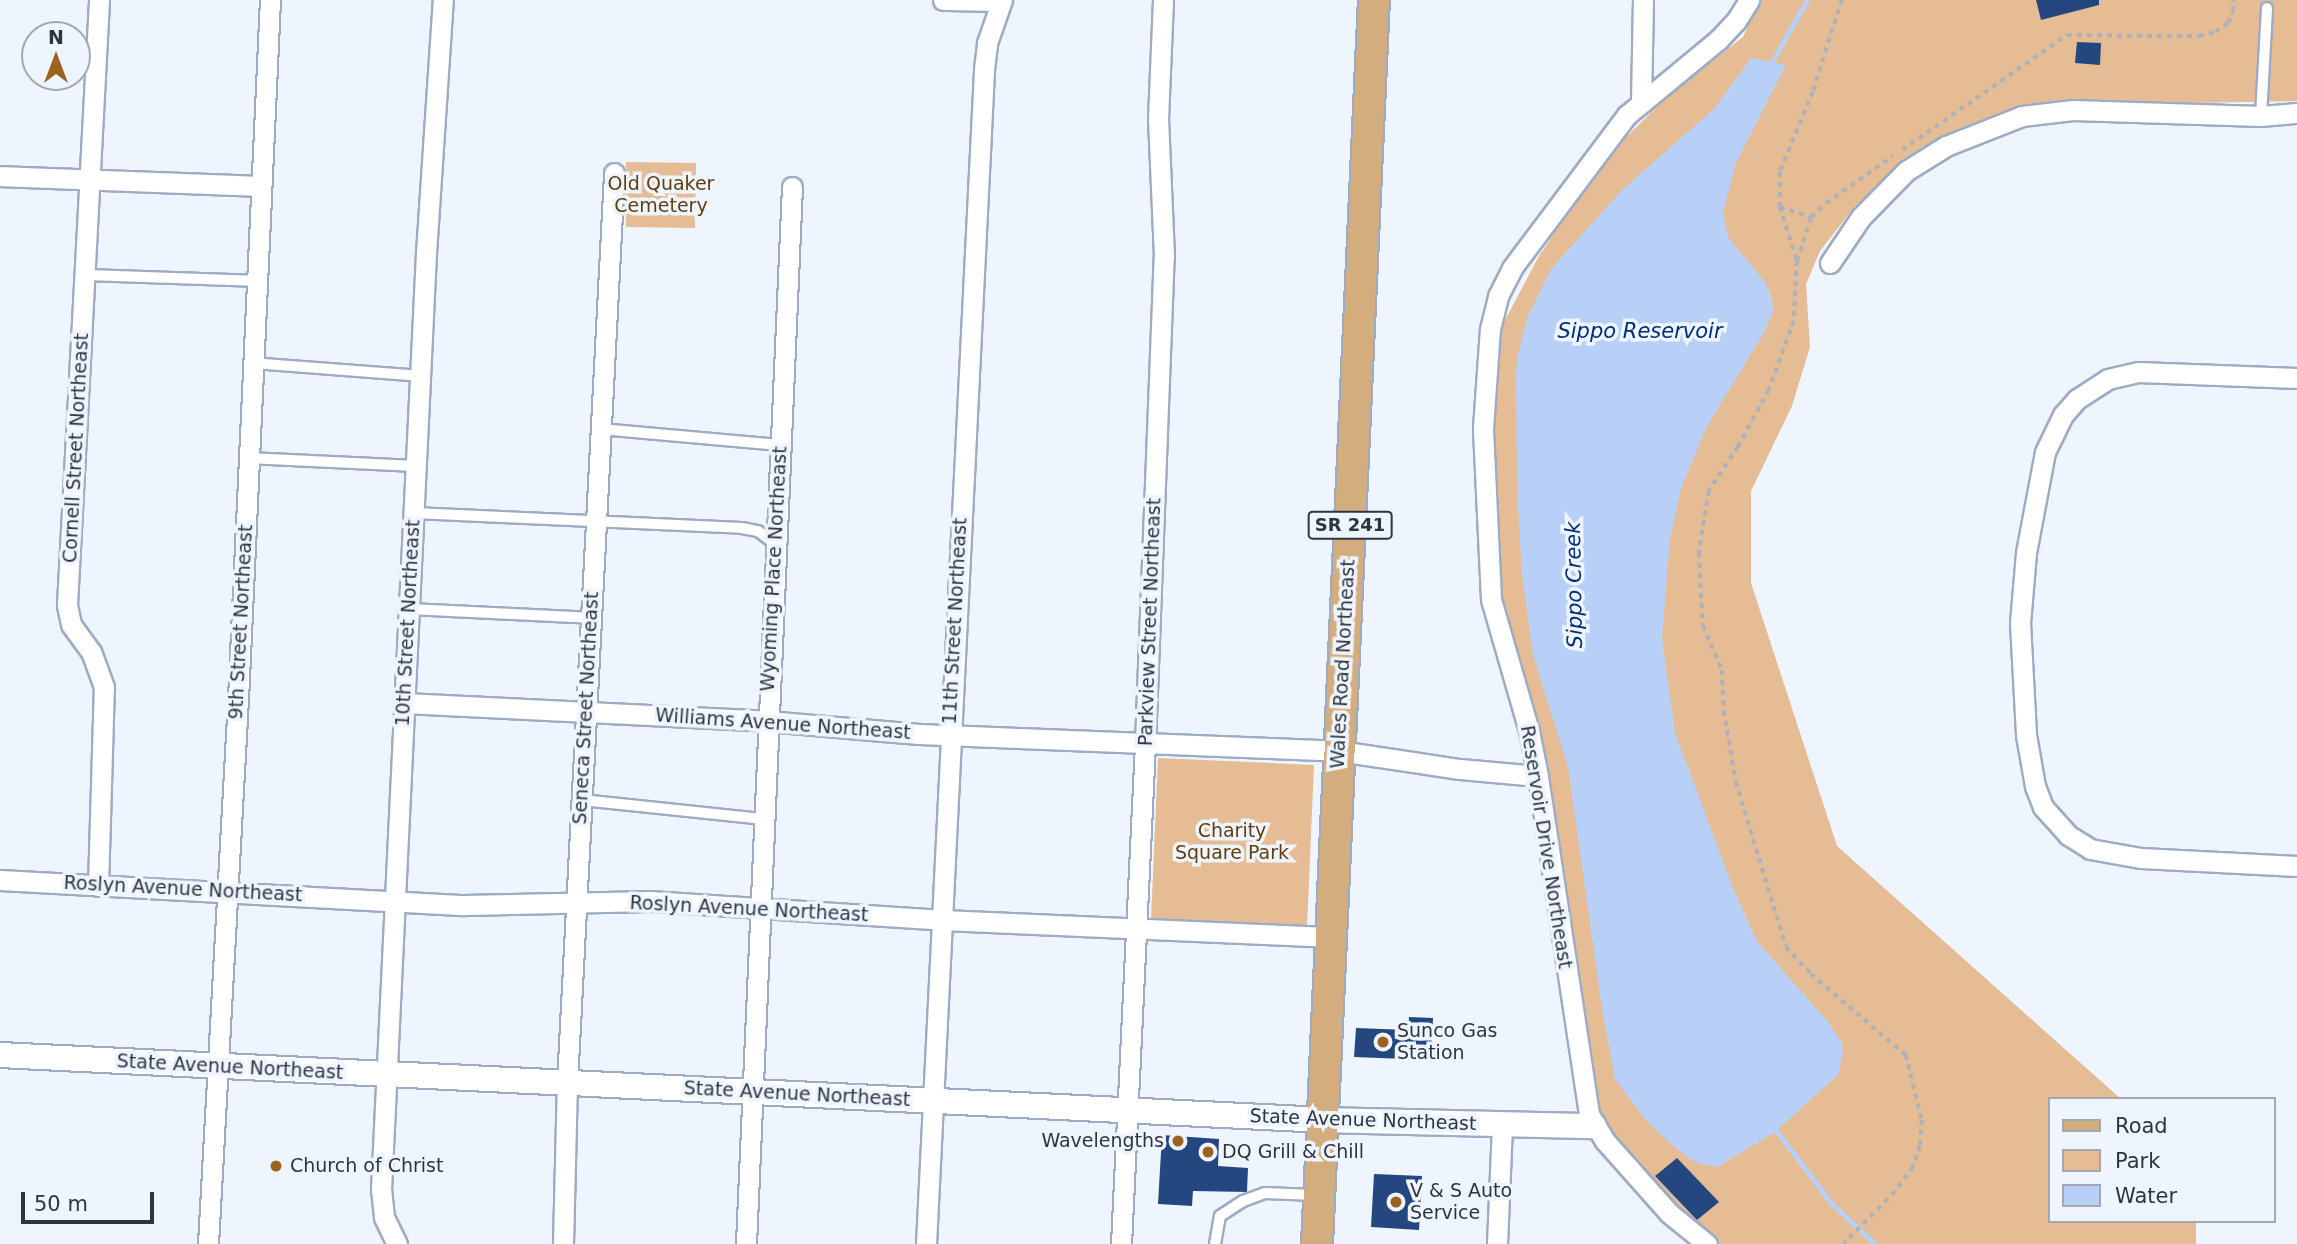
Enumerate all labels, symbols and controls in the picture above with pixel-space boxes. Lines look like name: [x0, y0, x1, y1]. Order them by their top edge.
north arrow: [21, 21, 91, 91]
text: N: [48, 26, 64, 48]
park label: Old Quaker Cemetery: [608, 173, 714, 217]
water label: Sippo Reservoir: [1557, 318, 1723, 344]
street label: Cornell Street Northeast: [59, 332, 93, 564]
street label: Wyoming Place Northeast: [756, 446, 792, 692]
street label: Parkview Street Northeast: [1134, 497, 1166, 747]
road number: SR 241: [1306, 510, 1394, 540]
street label: 11th Street Northeast: [938, 517, 972, 725]
street label: 10th Street Northeast: [391, 519, 425, 727]
water label: Sippo Creek: [1560, 521, 1588, 649]
street label: 9th Street Northeast: [225, 524, 257, 720]
street label: Wales Road Northeast: [1326, 559, 1360, 769]
street label: Seneca Street Northeast: [569, 591, 603, 825]
street label: Williams Avenue Northeast: [655, 704, 911, 744]
street label: Reservoir Drive Northeast: [1516, 724, 1576, 970]
park label: Charity Square Park: [1175, 820, 1289, 864]
street label: Roslyn Avenue Northeast: [63, 871, 303, 907]
street label: Roslyn Avenue Northeast: [629, 891, 869, 927]
place label: Sunco Gas Station: [1397, 1020, 1498, 1064]
marker: Sunco Gas Station: [1375, 1034, 1391, 1050]
street label: State Avenue Northeast: [116, 1050, 344, 1084]
street label: State Avenue Northeast: [683, 1077, 911, 1111]
legend: [2048, 1097, 2276, 1223]
street label: State Avenue Northeast: [1249, 1105, 1477, 1135]
text: Road: [2115, 1114, 2168, 1138]
place label: Wavelengths: [1041, 1130, 1164, 1152]
marker: Wavelengths: [1170, 1133, 1186, 1149]
place label: DQ Grill & Chill: [1222, 1141, 1364, 1163]
marker: DQ Grill & Chill: [1200, 1144, 1216, 1160]
text: Park: [2115, 1149, 2160, 1173]
place label: Church of Christ: [290, 1155, 443, 1177]
marker: Church of Christ: [268, 1158, 284, 1174]
scale bar: [24, 1178, 158, 1222]
place label: V & S Auto Service: [1410, 1180, 1512, 1224]
text: Water: [2115, 1184, 2177, 1208]
text: 50 m: [34, 1192, 88, 1216]
marker: V & S Auto Service: [1388, 1194, 1404, 1210]

